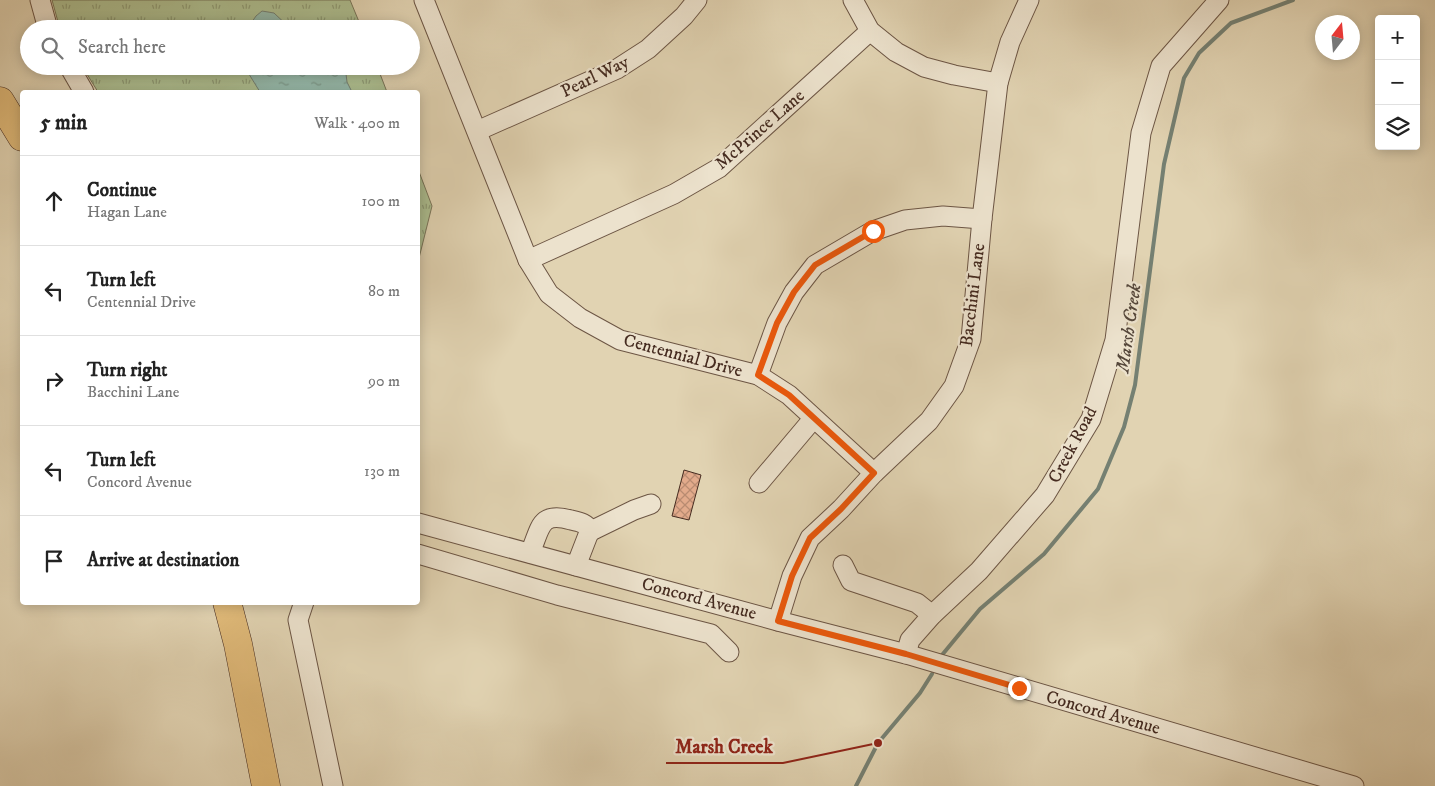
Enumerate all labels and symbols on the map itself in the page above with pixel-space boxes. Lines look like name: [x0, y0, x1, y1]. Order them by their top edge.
north arrow: [1315, 15, 1360, 60]
street label: Pearl Way: [558, 51, 633, 103]
street label: McPrince Lane: [711, 85, 809, 175]
route start: [862, 220, 885, 243]
street label: Bacchini Lane: [956, 242, 990, 348]
water label: Marsh Creek: [1111, 282, 1147, 376]
street label: Centennial Drive: [621, 330, 745, 382]
street label: Creek Road: [1044, 403, 1102, 487]
street label: Concord Avenue: [639, 573, 759, 625]
route end: [1008, 677, 1031, 700]
street label: Concord Avenue: [1043, 686, 1163, 740]
callout: Marsh Creek: [666, 729, 783, 763]
text: Marsh Creek: [675, 736, 773, 759]

